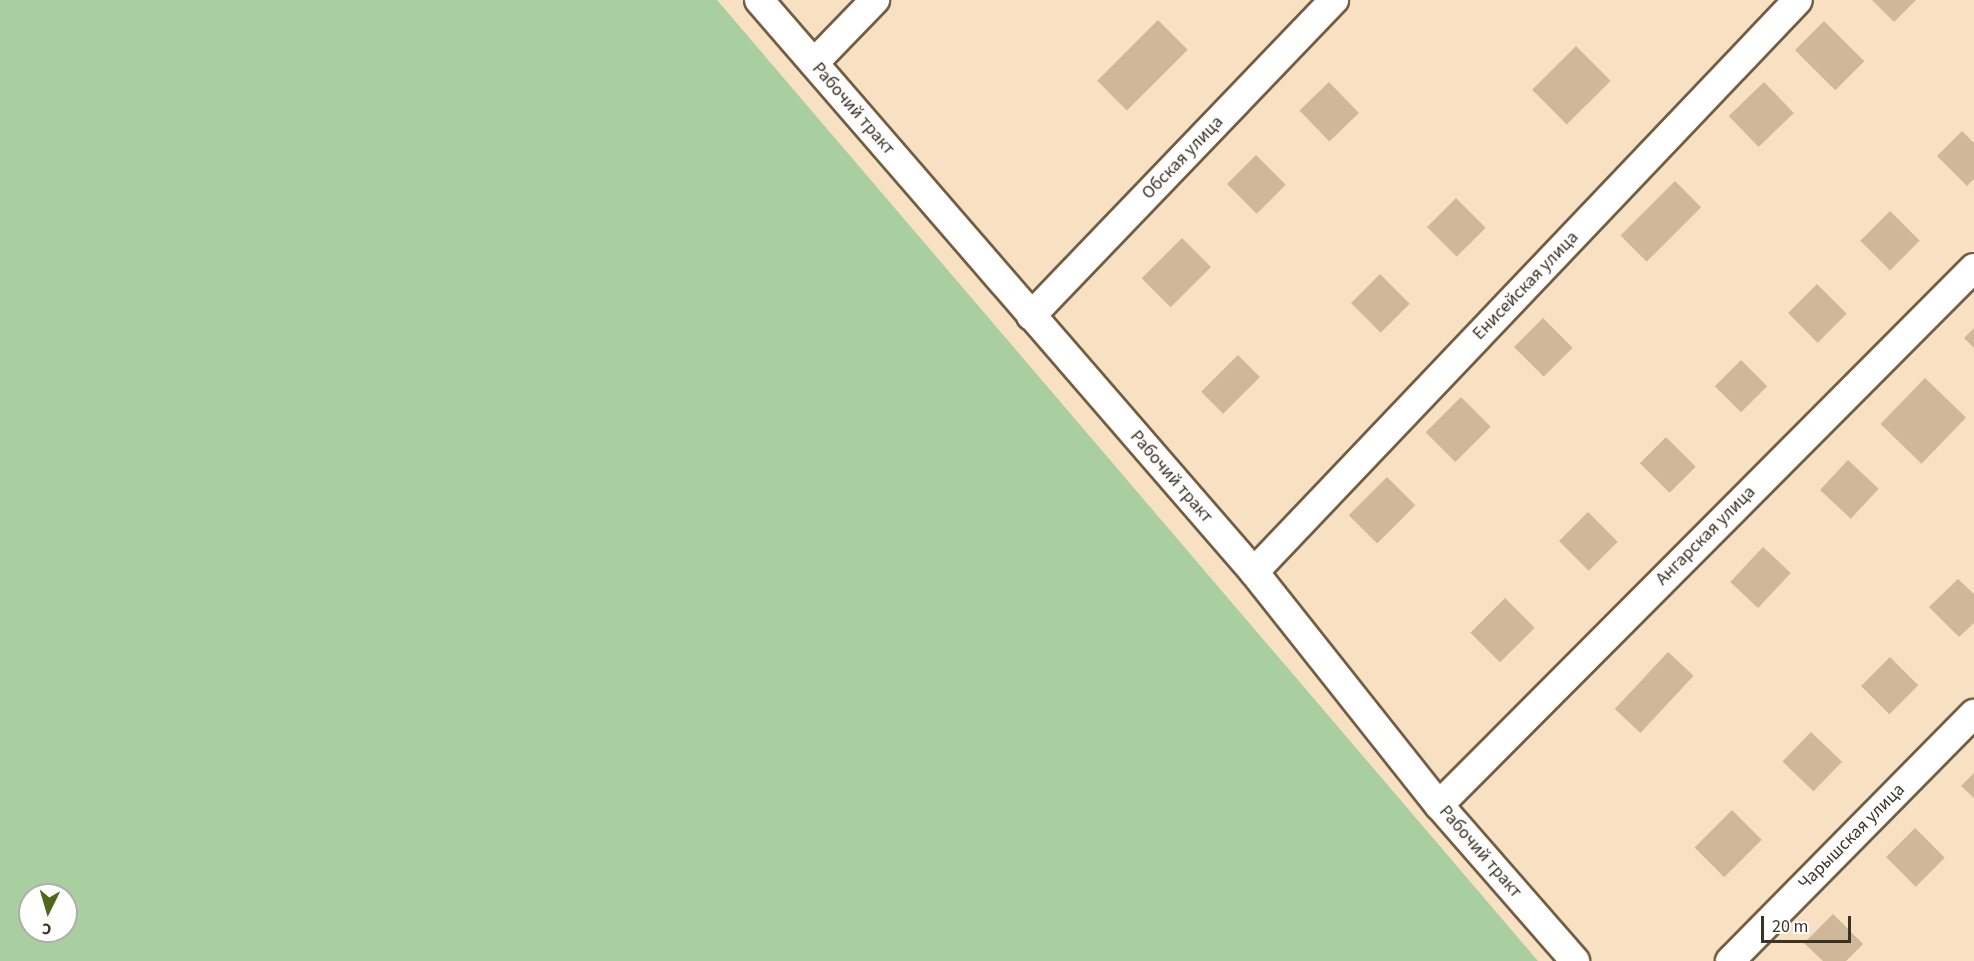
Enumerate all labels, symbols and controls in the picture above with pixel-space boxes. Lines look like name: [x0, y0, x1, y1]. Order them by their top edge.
street label: Рабочий тракт: [807, 58, 899, 160]
street label: Обская улица: [1138, 112, 1228, 204]
street label: Енисейская улица: [1469, 227, 1583, 345]
street label: Рабочий тракт: [1125, 426, 1217, 528]
street label: Ангарская улица: [1652, 482, 1760, 590]
street label: Чарышская улица: [1794, 779, 1910, 895]
street label: Рабочий тракт: [1434, 801, 1526, 903]
north arrow: [18, 883, 78, 943]
scale bar: [1764, 904, 1854, 942]
text: 20 m: [1772, 914, 1808, 939]
text: С: [41, 918, 52, 940]

